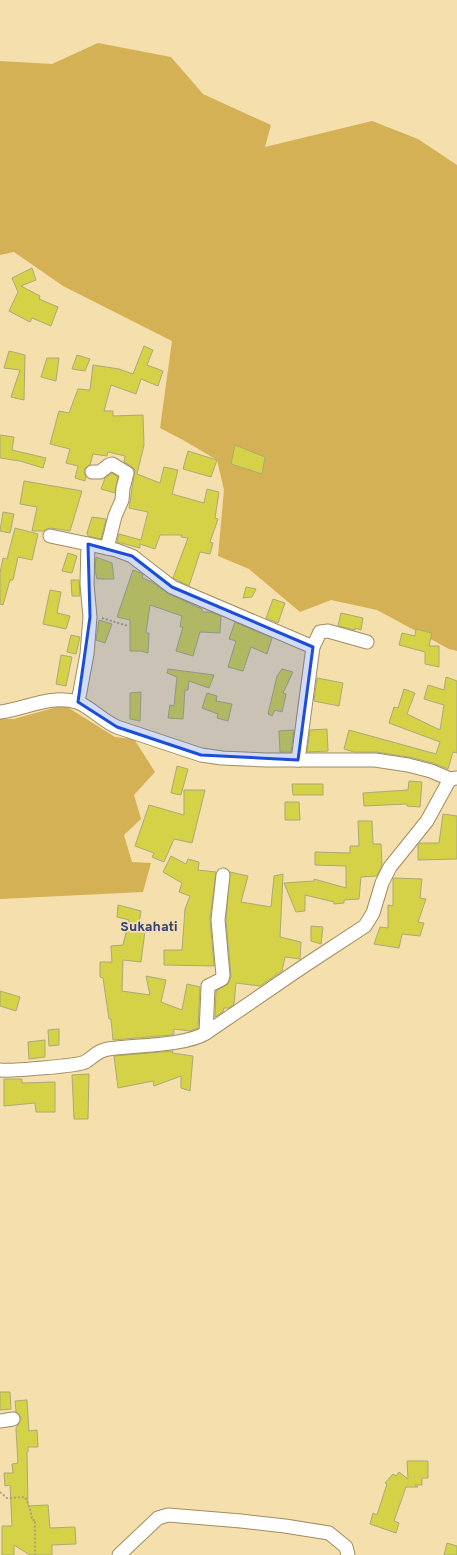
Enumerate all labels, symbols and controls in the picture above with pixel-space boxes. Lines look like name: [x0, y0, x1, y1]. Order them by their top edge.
district label: Sukahati: [120, 919, 178, 936]

